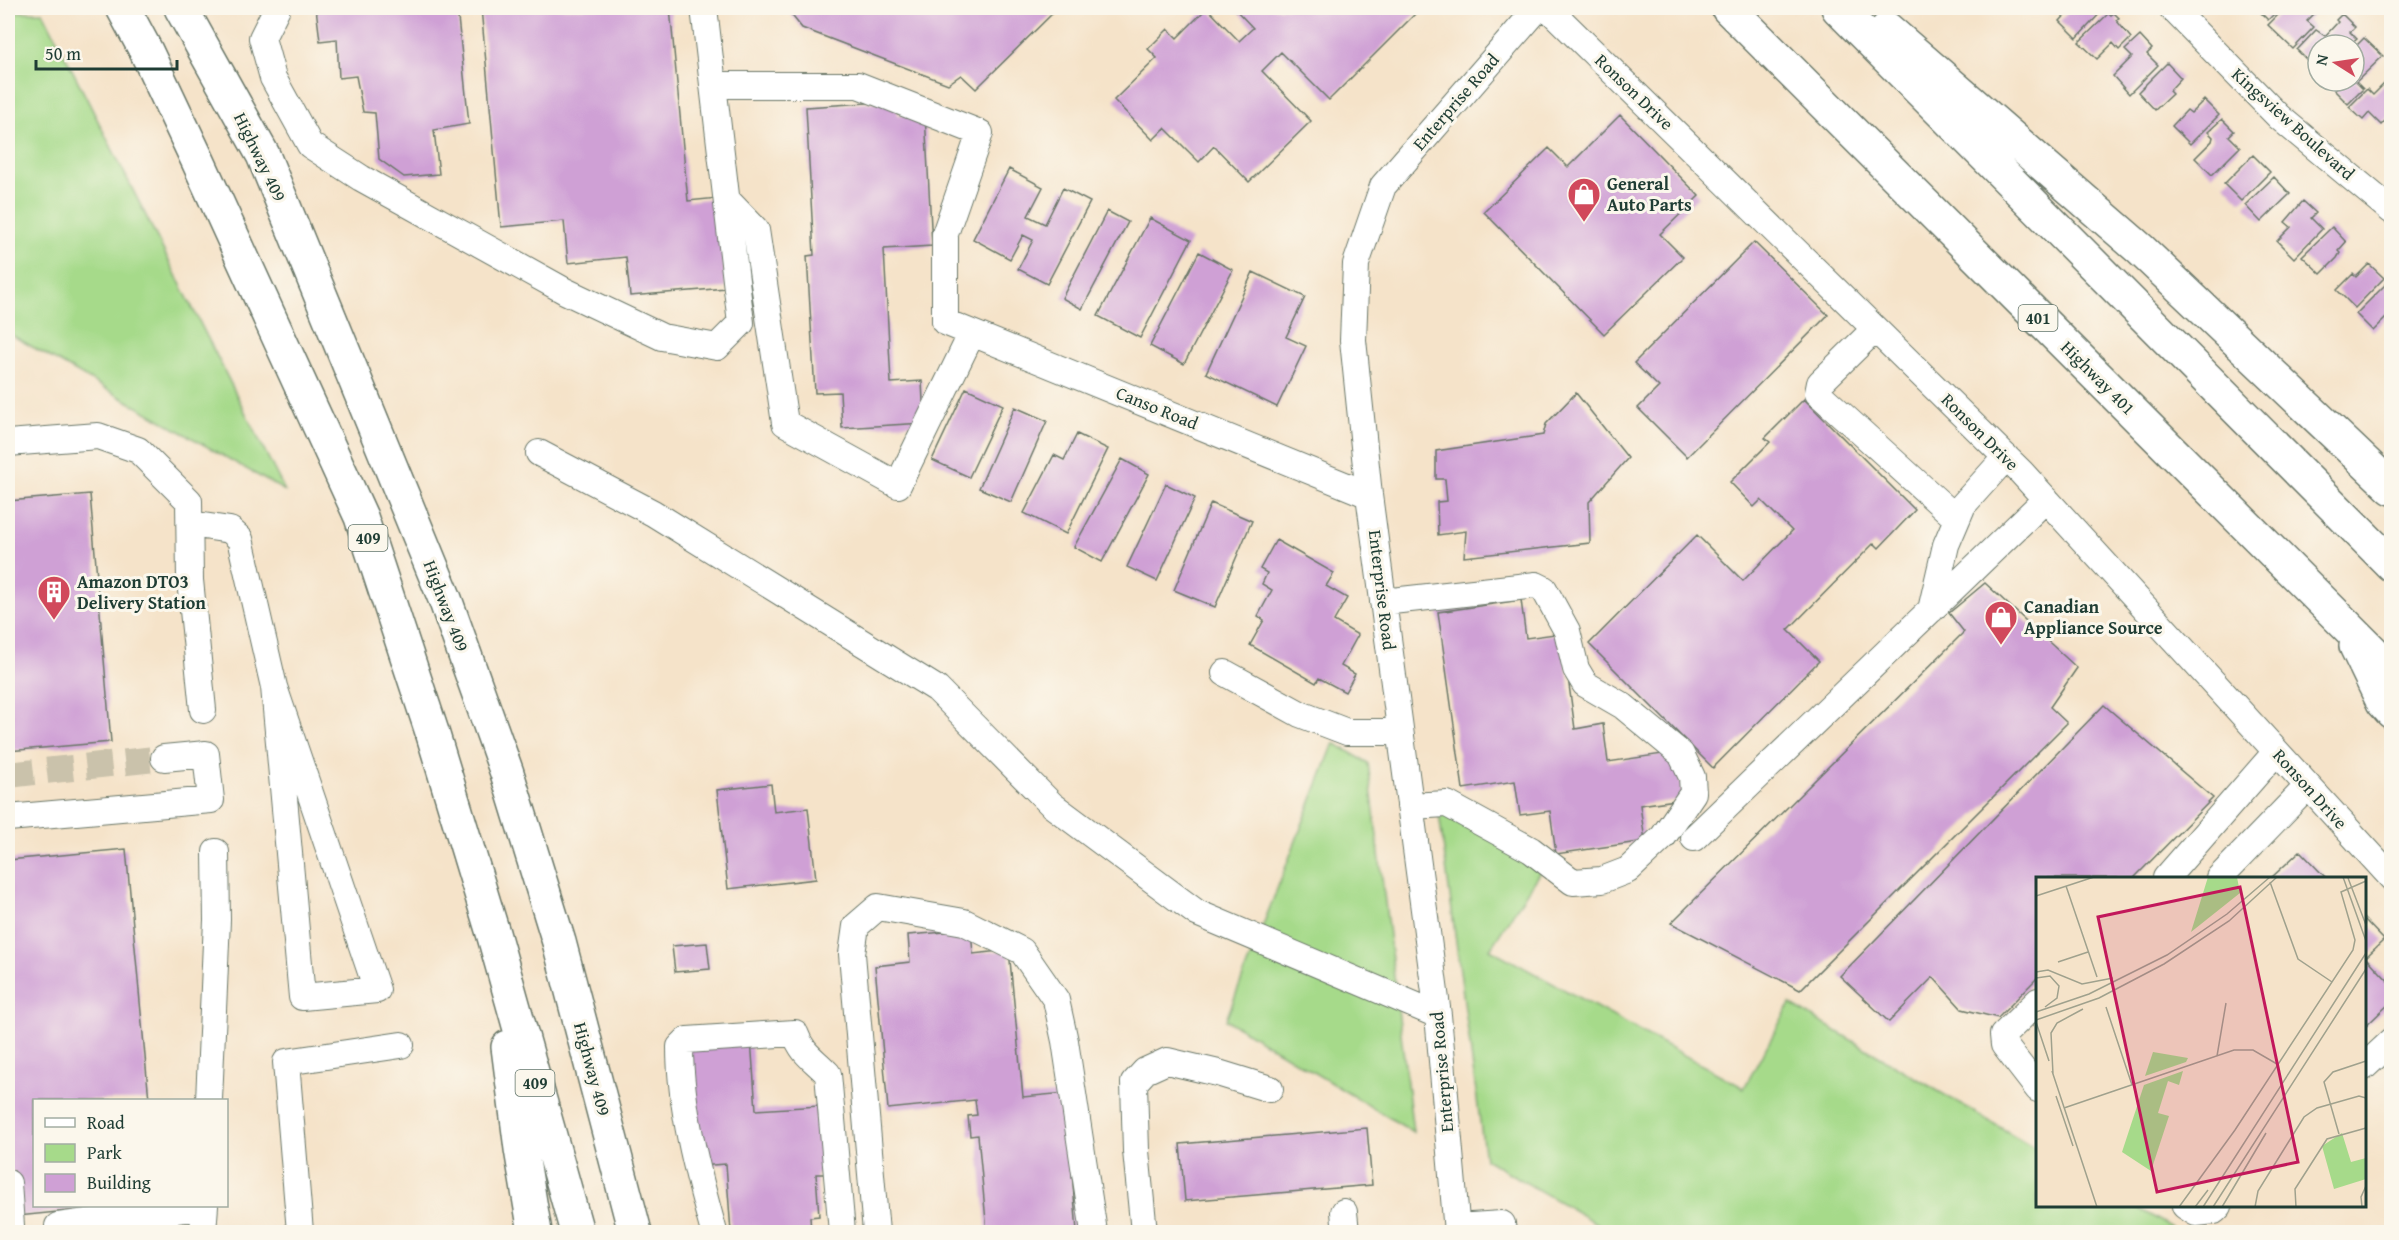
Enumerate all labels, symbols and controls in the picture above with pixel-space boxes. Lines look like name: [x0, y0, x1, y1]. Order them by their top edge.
scale bar: [36, 33, 177, 71]
north arrow: [2306, 33, 2366, 93]
text: 50 m: [45, 40, 81, 67]
street label: Enterprise Road: [1406, 47, 1506, 156]
street label: Ronson Drive: [1589, 47, 1680, 136]
text: N: [2308, 52, 2334, 68]
street label: Kingsview Boulevard: [2226, 61, 2361, 187]
street label: Highway 409: [227, 108, 294, 206]
place label: General Auto Parts: [1607, 170, 1692, 218]
shop icon: General Auto Parts: [1566, 176, 1602, 223]
road number: 401: [2018, 305, 2058, 331]
street label: Highway 401: [2055, 334, 2142, 421]
street label: Canso Road: [1112, 379, 1203, 436]
street label: Ronson Drive: [1935, 387, 2025, 477]
road number: 409: [348, 525, 388, 551]
street label: Enterprise Road: [1362, 528, 1403, 652]
street label: Highway 409: [417, 556, 476, 655]
place label: Amazon DTO3 Delivery Station: [77, 568, 206, 616]
building icon: Amazon DTO3 Delivery Station: [36, 574, 72, 621]
place label: Canadian Appliance Source: [2024, 593, 2163, 641]
shop icon: Canadian Appliance Source: [1983, 599, 2019, 646]
street label: Ronson Drive: [2267, 742, 2354, 835]
inset map: [2036, 877, 2366, 1207]
street label: Enterprise Road: [1423, 1010, 1460, 1133]
street label: Highway 409: [567, 1019, 618, 1119]
road number: 409: [516, 1070, 554, 1096]
legend: [33, 1099, 228, 1207]
text: Road: [87, 1109, 125, 1136]
text: Park: [87, 1139, 123, 1166]
text: Building: [87, 1169, 151, 1196]

